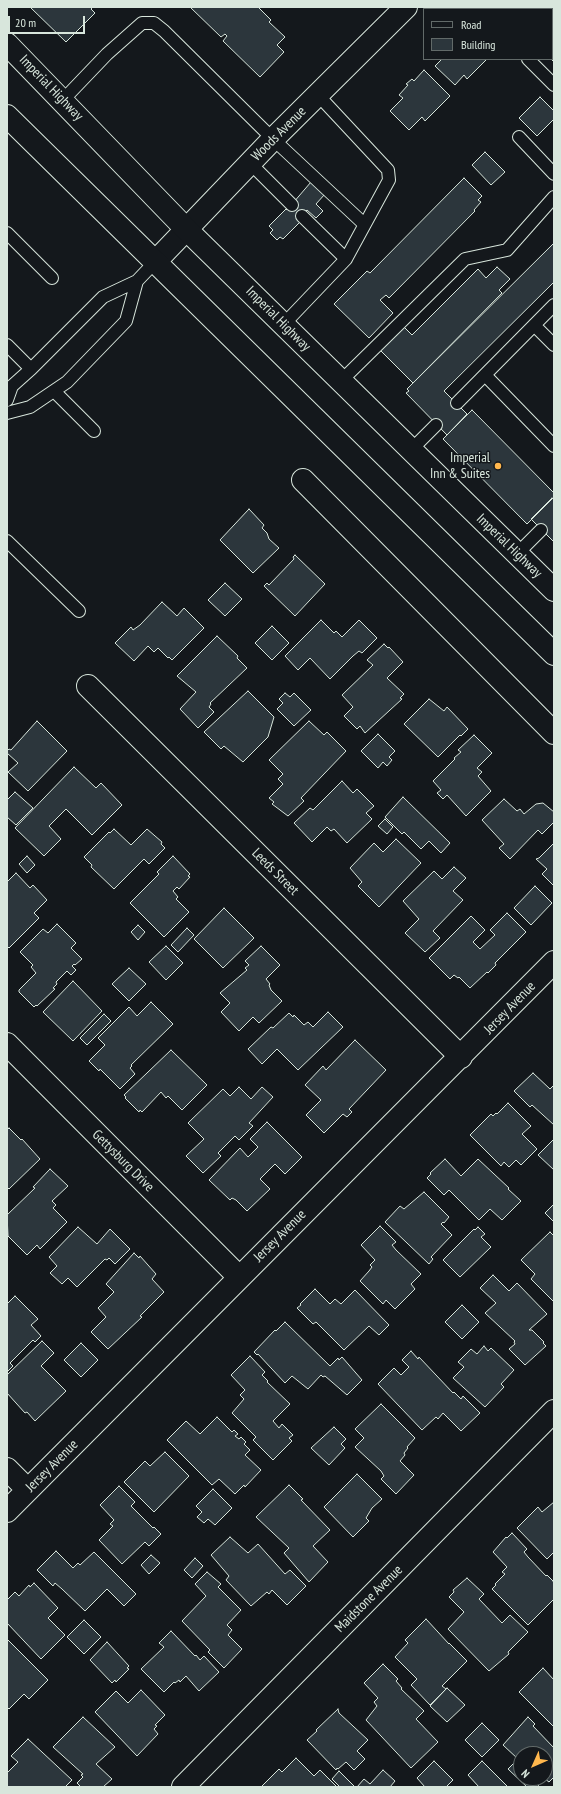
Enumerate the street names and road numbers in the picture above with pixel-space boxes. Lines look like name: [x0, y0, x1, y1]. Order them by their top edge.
street label: Imperial Highway: [15, 52, 87, 124]
street label: Woods Avenue: [248, 103, 310, 165]
street label: Imperial Highway: [242, 283, 314, 355]
street label: Imperial Highway: [473, 510, 545, 582]
street label: Leeds Street: [248, 845, 302, 899]
street label: Jersey Avenue: [481, 978, 539, 1038]
street label: Gettysburg Drive: [89, 1127, 157, 1195]
street label: Jersey Avenue: [250, 1206, 310, 1266]
street label: Jersey Avenue: [22, 1436, 82, 1496]
street label: Maidstone Avenue: [332, 1562, 406, 1636]

